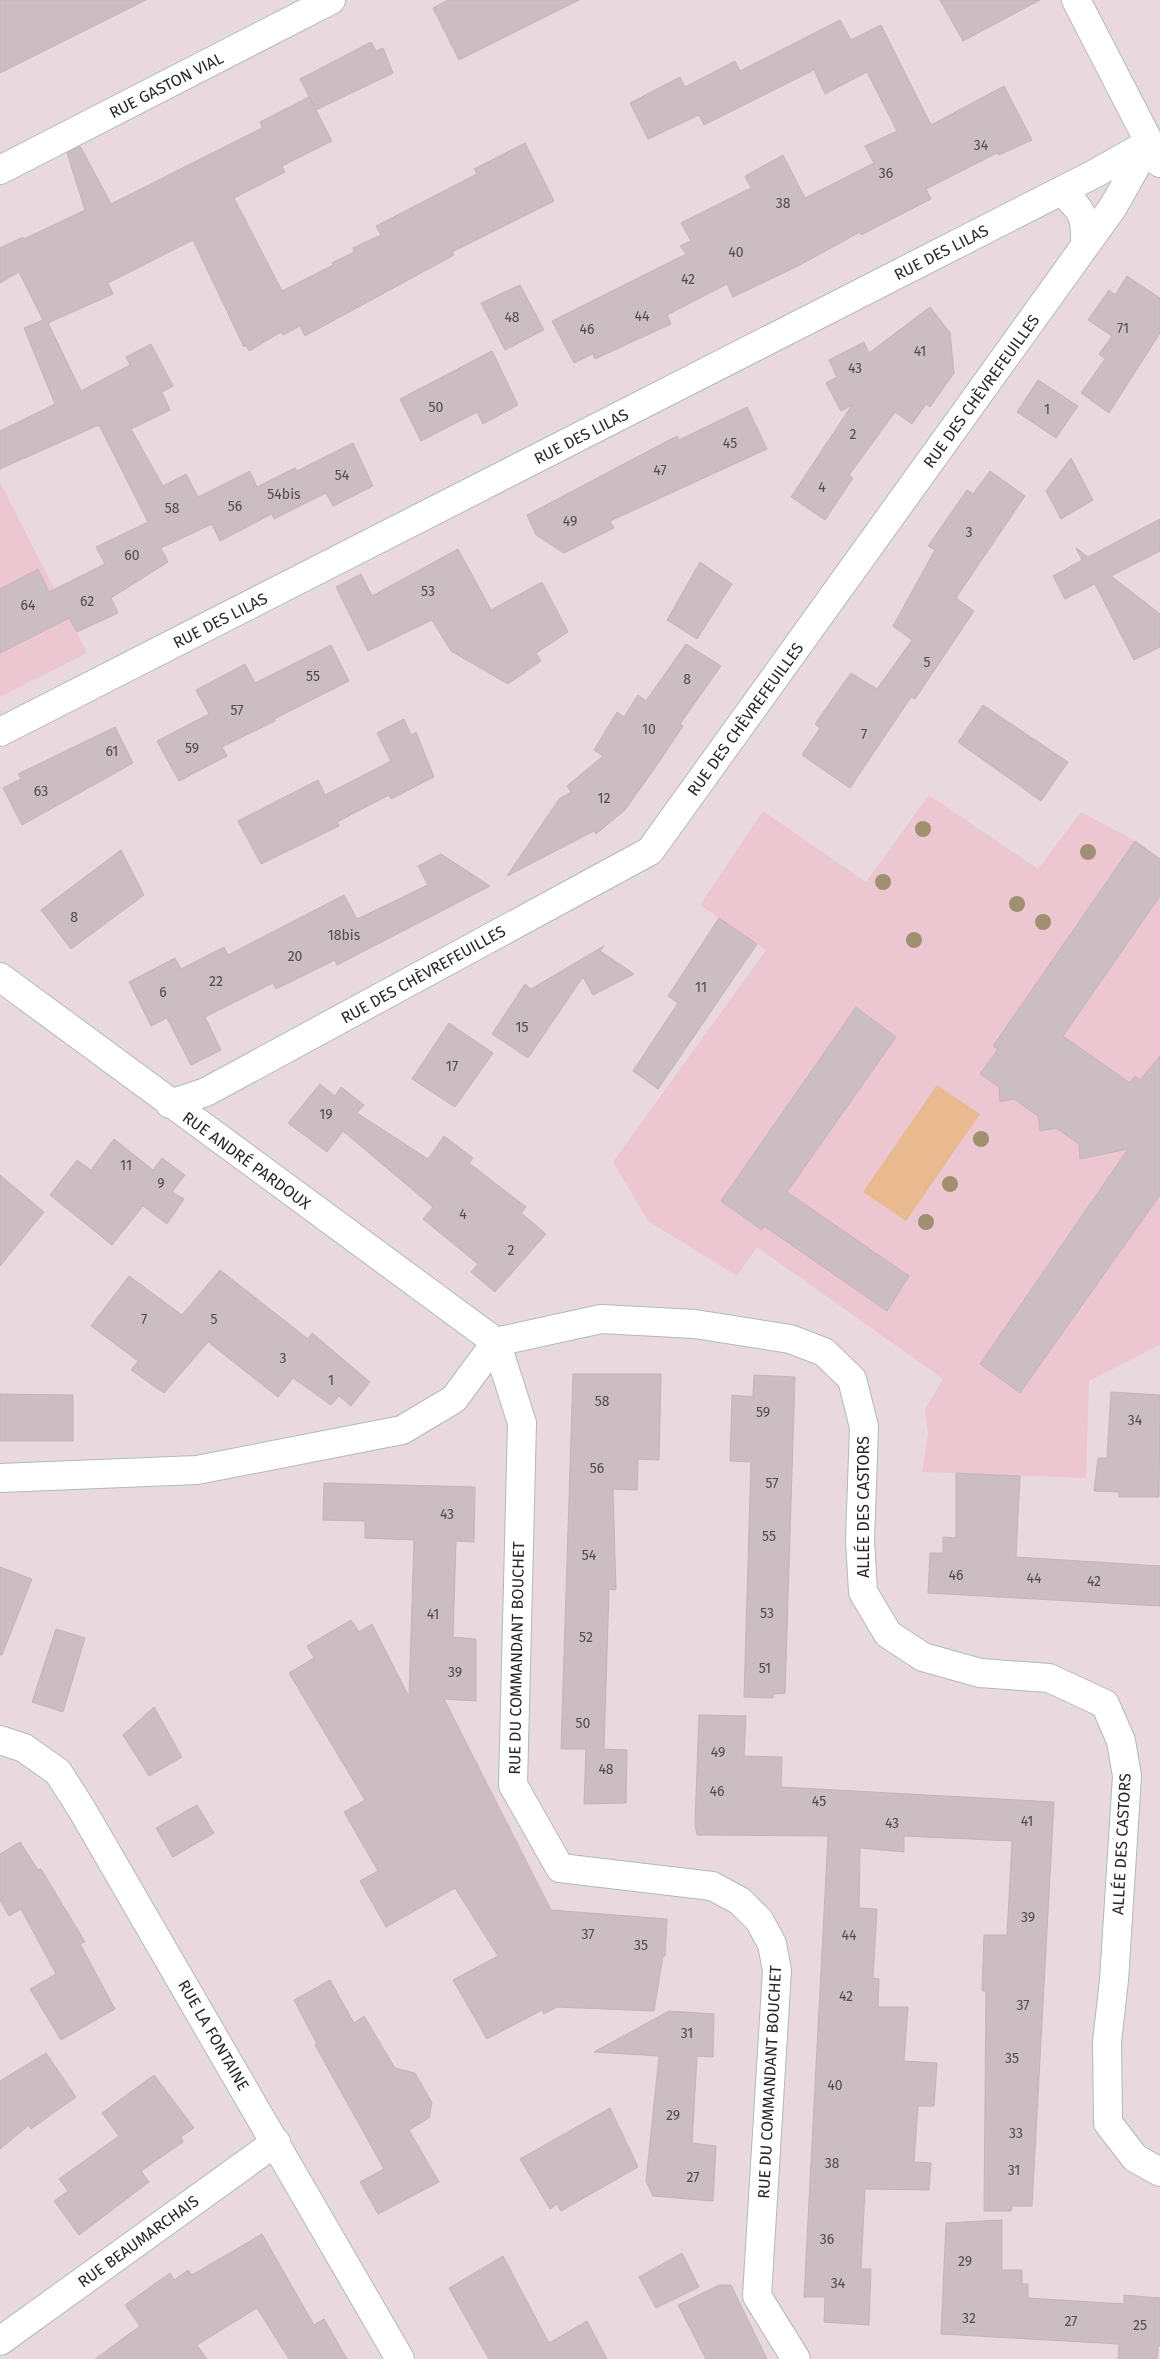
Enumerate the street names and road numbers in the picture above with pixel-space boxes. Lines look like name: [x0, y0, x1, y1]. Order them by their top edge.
street label: RUE GASTON VIAL: [106, 49, 226, 122]
street label: RUE DES LILAS: [891, 220, 992, 284]
street label: RUE DES CHÈVREFEUILLES: [919, 310, 1044, 472]
street label: RUE DES LILAS: [531, 404, 632, 468]
street label: RUE DES LILAS: [170, 588, 271, 652]
street label: RUE DES CHÈVREFEUILLES: [683, 638, 808, 800]
street label: RUE DES CHÈVREFEUILLES: [337, 920, 509, 1028]
street label: RUE ANDRÉ PARDOUX: [179, 1107, 315, 1213]
street label: ALLÉE DES CASTORS: [853, 1436, 873, 1578]
street label: RUE DU COMMANDANT BOUCHET: [505, 1540, 528, 1775]
street label: ALLÉE DES CASTORS: [1107, 1772, 1135, 1915]
street label: RUE DU COMMANDANT BOUCHET: [754, 1964, 785, 2199]
street label: RUE LA FONTAINE: [174, 1976, 253, 2094]
street label: RUE BEAUMARCHAIS: [74, 2191, 203, 2292]

